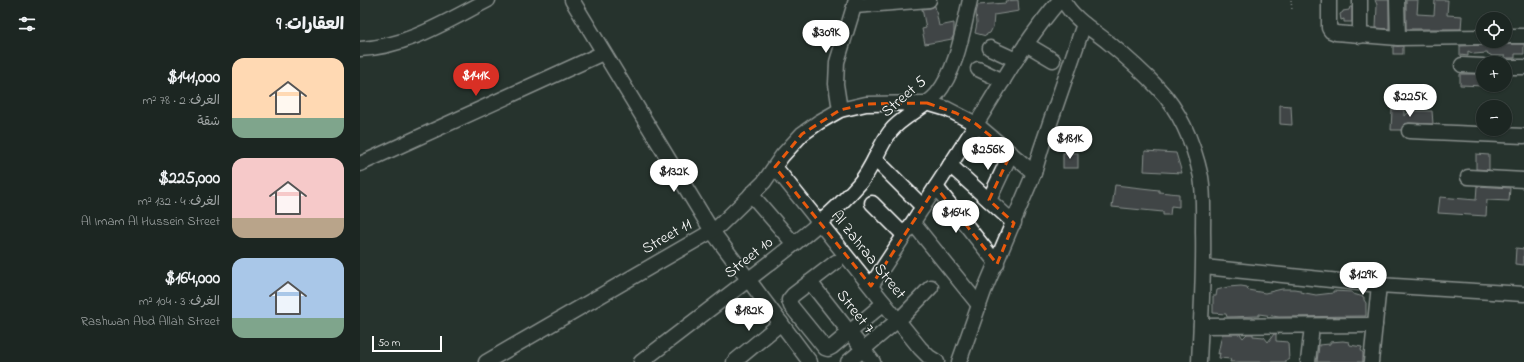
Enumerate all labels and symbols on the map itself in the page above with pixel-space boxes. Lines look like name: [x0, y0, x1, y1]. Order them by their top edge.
pin: $309K: [798, 20, 854, 54]
pin: $141K: [448, 63, 504, 97]
street label: Street 5: [876, 70, 932, 124]
pin: $225K: [1382, 84, 1438, 118]
pin: $181K: [1042, 126, 1098, 160]
pin: $256K: [960, 137, 1016, 171]
pin: $132K: [646, 159, 702, 193]
pin: $164K: [928, 200, 984, 234]
street label: Al Zahraa Street: [825, 205, 912, 305]
street label: Street 11: [637, 213, 697, 261]
street label: Street 10: [719, 231, 779, 285]
pin: $129K: [1335, 262, 1391, 296]
street label: Street 7: [830, 285, 880, 340]
pin: $182K: [721, 298, 777, 332]
scale bar: [372, 334, 442, 353]

